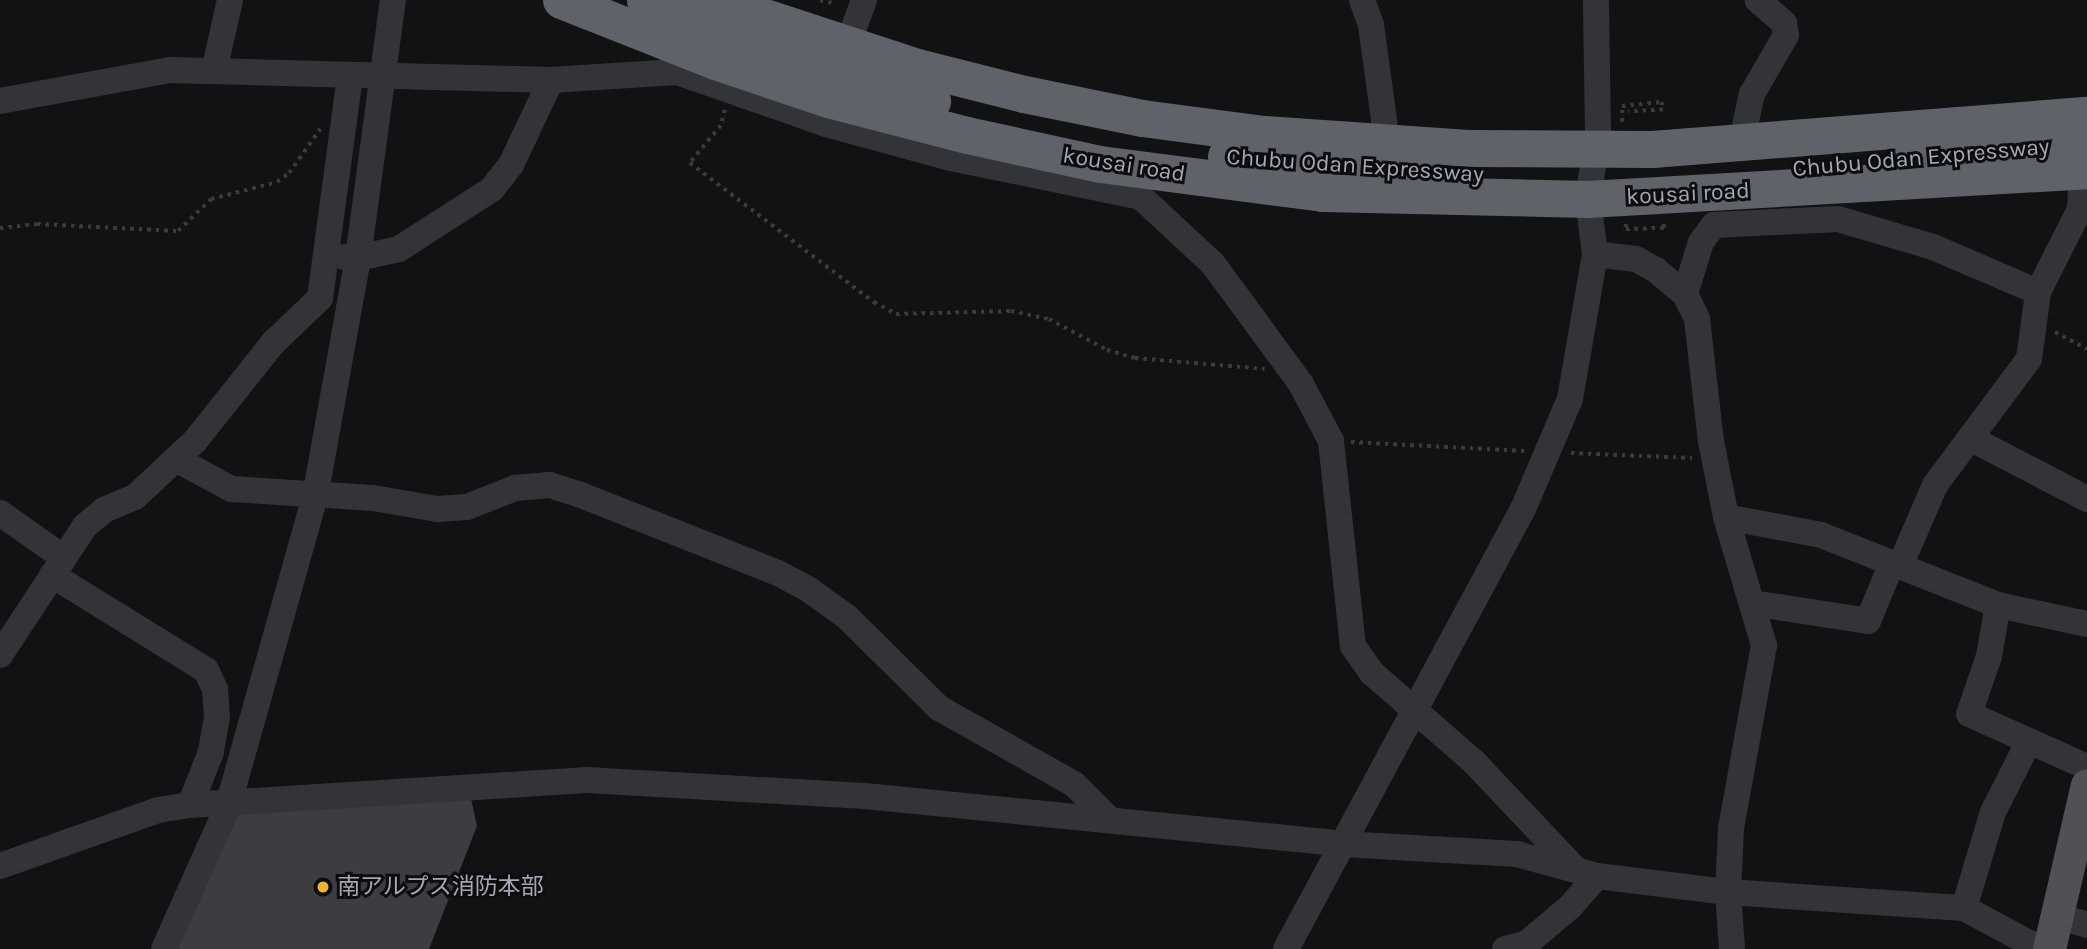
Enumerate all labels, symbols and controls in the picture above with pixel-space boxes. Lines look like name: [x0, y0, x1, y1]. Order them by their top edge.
street label: Chubu Odan Expressway: [1791, 133, 2051, 183]
street label: kousai road: [1061, 142, 1187, 188]
street label: Chubu Odan Expressway: [1225, 143, 1485, 189]
street label: kousai road: [1626, 177, 1750, 211]
place label: 南アルプス消防本部: [337, 873, 544, 901]
marker: 南アルプス消防本部: [315, 879, 331, 895]

